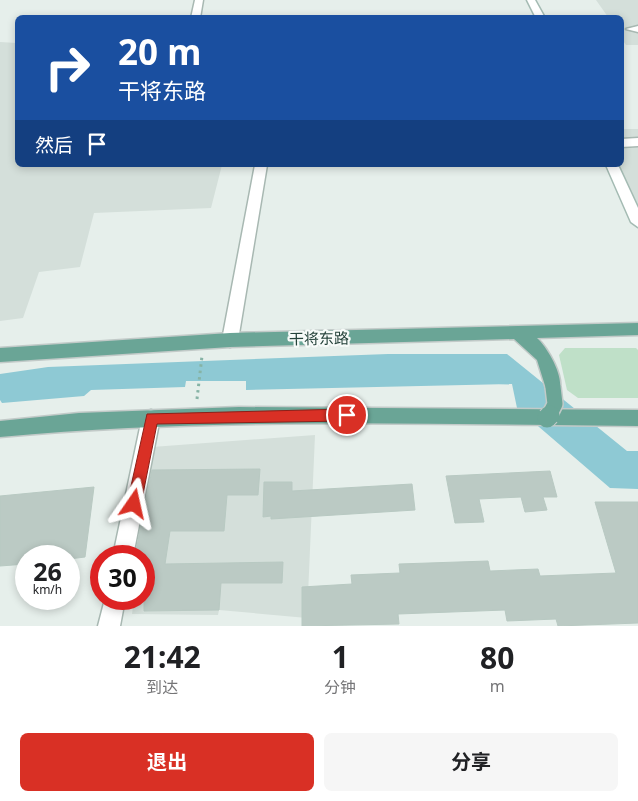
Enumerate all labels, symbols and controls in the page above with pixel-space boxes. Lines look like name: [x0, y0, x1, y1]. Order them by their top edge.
text: 20 m: [118, 28, 201, 75]
icon: right: [35, 35, 100, 100]
text: 干将东路: [118, 75, 206, 105]
icon: arrive: [83, 130, 111, 158]
text: 然后: [35, 132, 73, 158]
street label: 干将东路: [289, 327, 349, 349]
pin: [326, 394, 368, 436]
icon: arrive: [333, 401, 361, 429]
position arrow: [107, 477, 159, 529]
speed limit sign: 30: [90, 545, 155, 610]
text: 26: [33, 554, 62, 588]
text: km/h: [33, 581, 62, 598]
text: 21:42: [124, 636, 201, 677]
text: 1: [332, 636, 349, 677]
text: 80: [480, 637, 514, 678]
text: m: [490, 675, 505, 697]
text: 到达: [146, 676, 178, 698]
text: 分钟: [324, 676, 356, 698]
button: 退出: [20, 733, 314, 791]
button: 分享: [324, 733, 618, 791]

